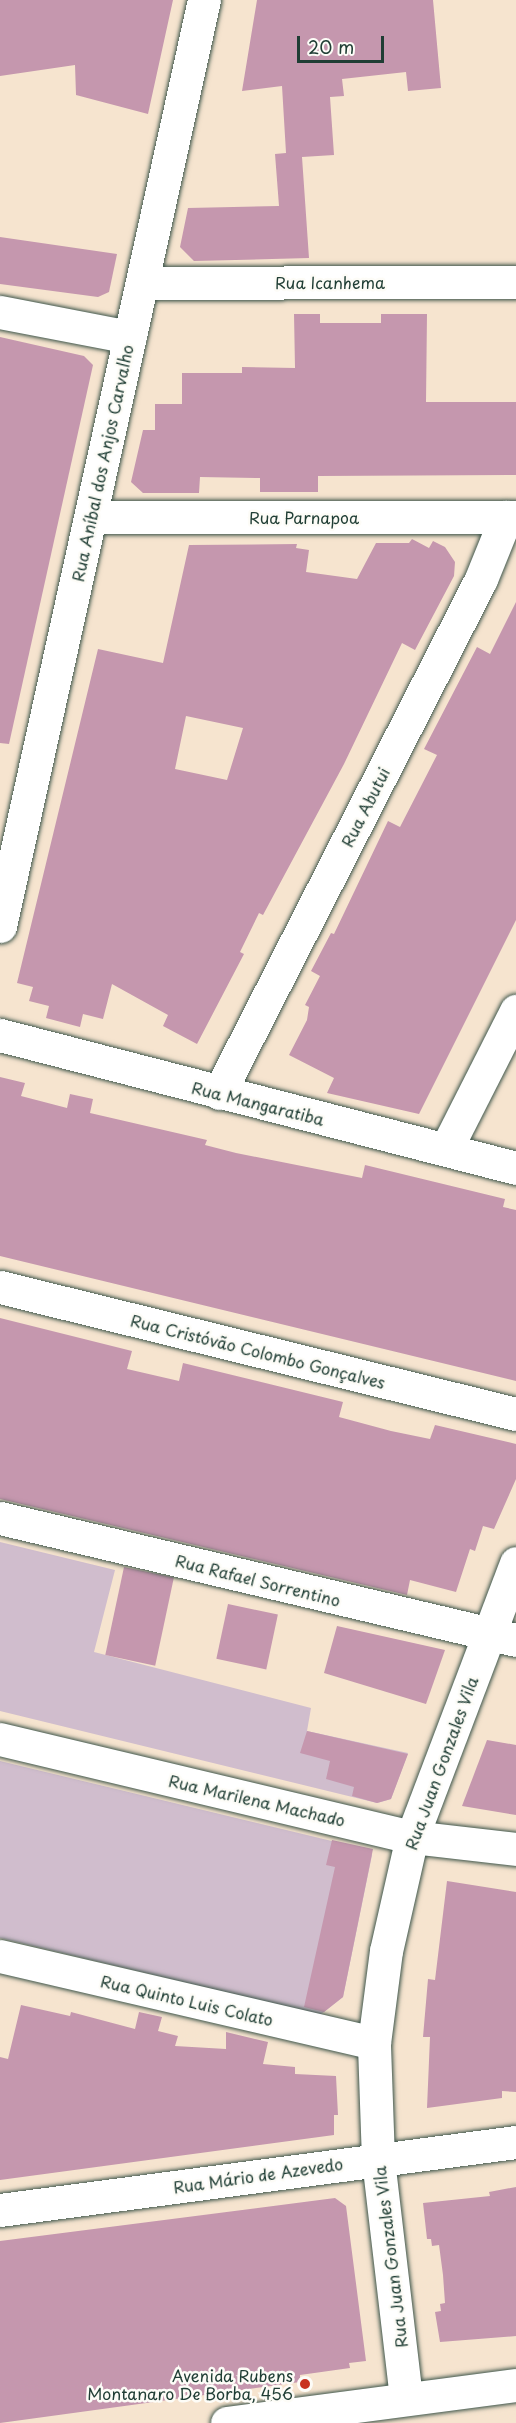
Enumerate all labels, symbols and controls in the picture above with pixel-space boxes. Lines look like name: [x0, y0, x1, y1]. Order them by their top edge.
scale bar: [300, 24, 387, 62]
text: 20 m: [308, 33, 354, 60]
street label: Rua Icanhema: [275, 272, 385, 292]
street label: Rua Aníbal dos Anjos Carvalho: [67, 343, 137, 583]
street label: Rua Parnapoa: [249, 507, 359, 527]
street label: Rua Abutui: [337, 764, 393, 850]
street label: Rua Mangaratiba: [190, 1077, 326, 1129]
street label: Rua Cristóvão Colombo Gonçalves: [128, 1310, 388, 1392]
street label: Rua Rafael Sorrentino: [173, 1550, 343, 1610]
street label: Rua Juan Gonzales Vila: [400, 1673, 482, 1853]
street label: Rua Marilena Machado: [167, 1770, 347, 1830]
street label: Rua Quinto Luis Colato: [98, 1971, 276, 2029]
street label: Rua Mário de Azevedo: [172, 2154, 344, 2196]
street label: Rua Juan Gonzales Vila: [369, 2164, 411, 2350]
place label: Avenida Rubens Montanaro De Borba, 456: [88, 2365, 293, 2403]
marker: Avenida Rubens Montanaro De Borba, 456: [298, 2377, 312, 2391]

